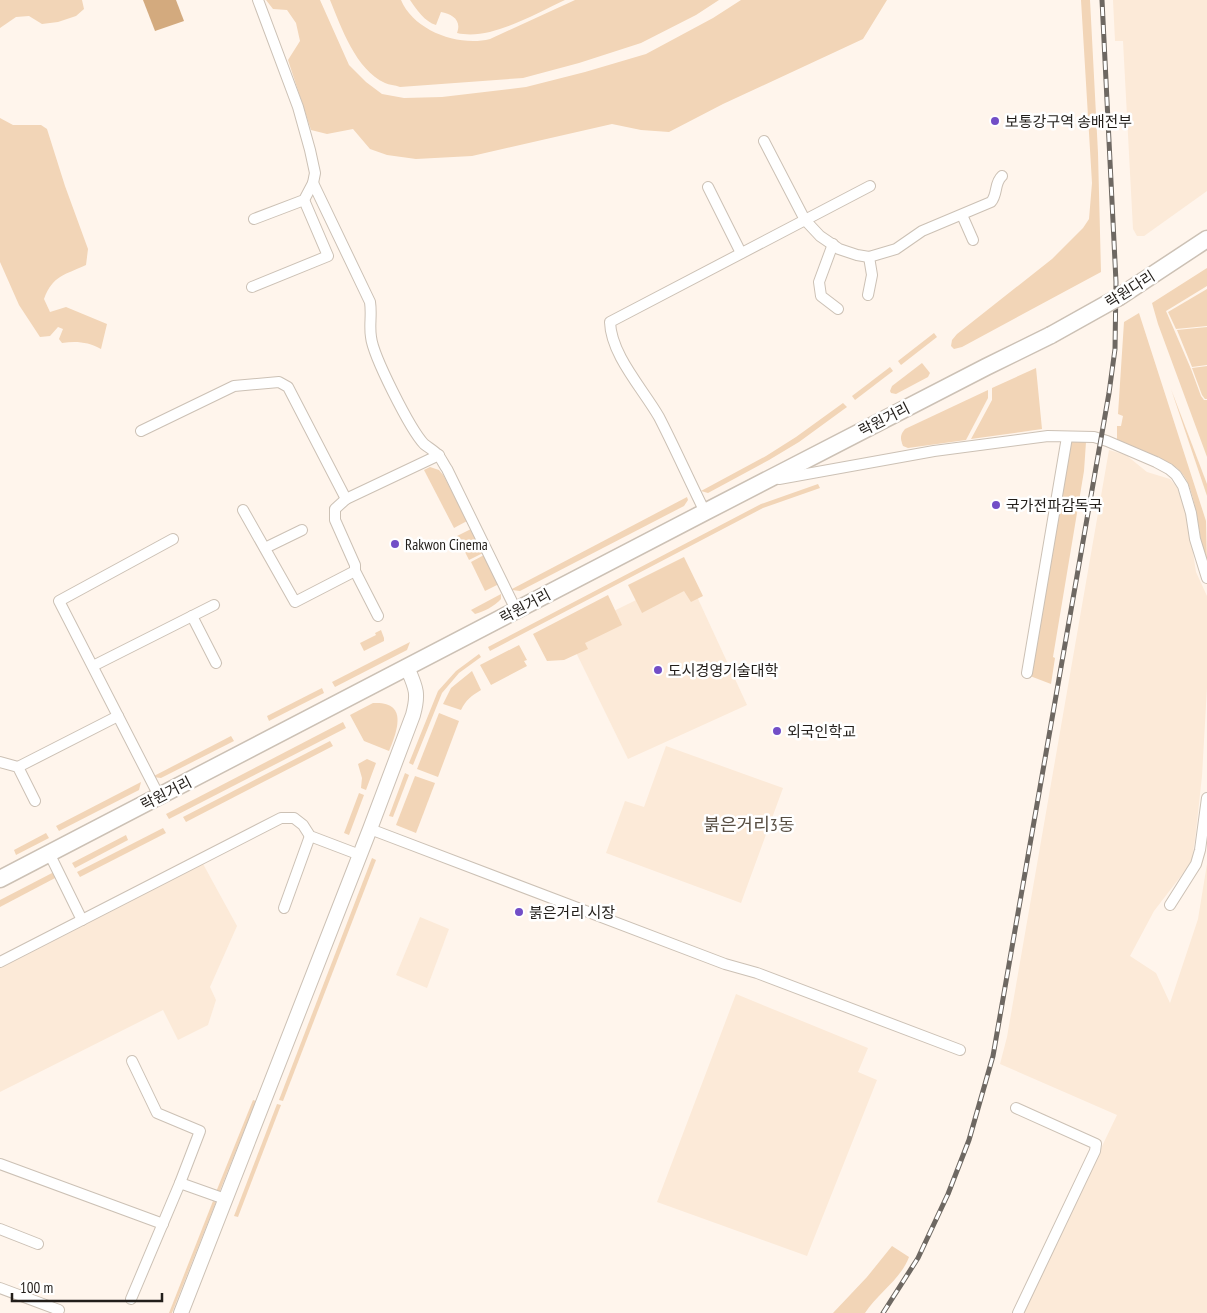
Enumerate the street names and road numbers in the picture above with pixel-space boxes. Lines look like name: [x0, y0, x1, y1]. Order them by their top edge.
street label: 락원다리: [1102, 266, 1158, 312]
street label: 락원거리: [855, 398, 913, 440]
street label: 락원거리: [496, 585, 554, 627]
street label: 락원거리: [137, 772, 195, 814]

